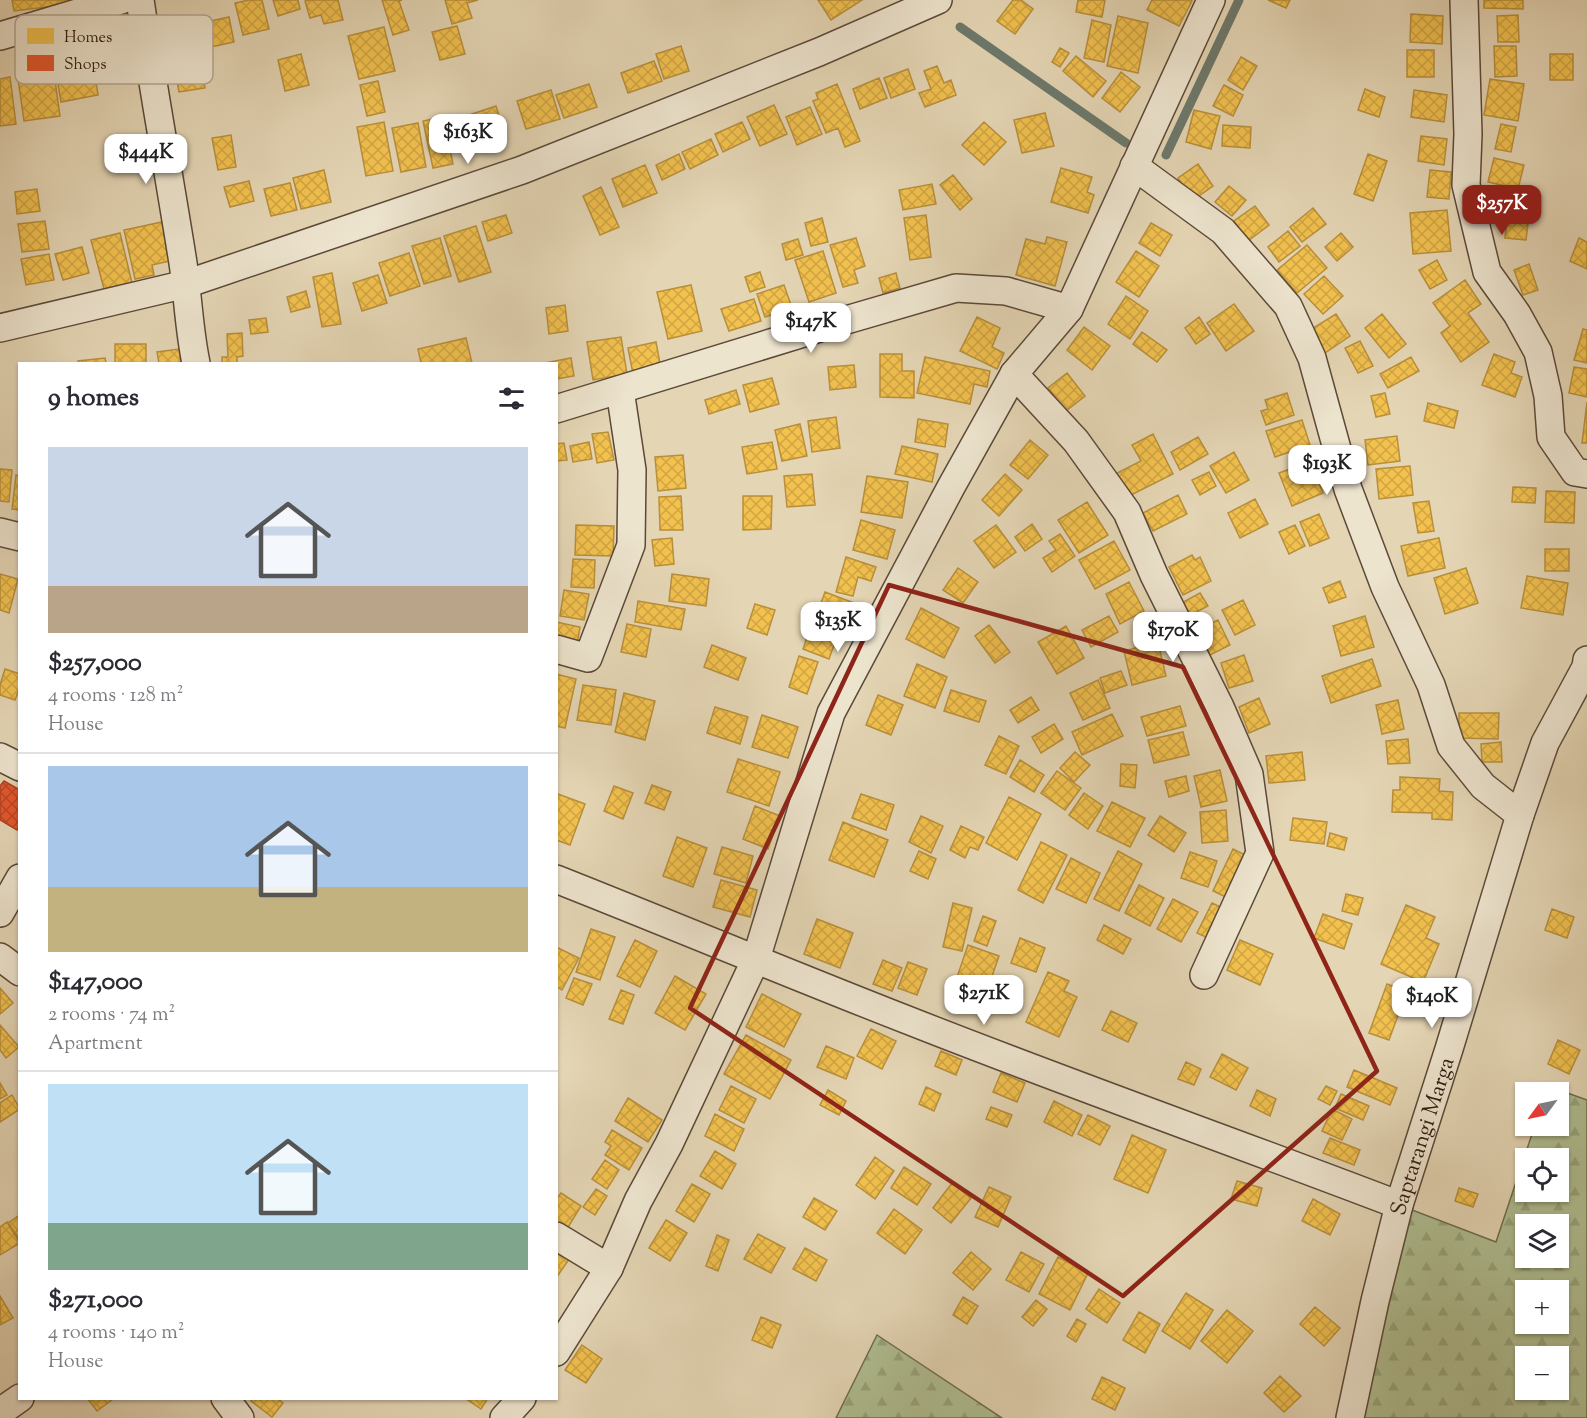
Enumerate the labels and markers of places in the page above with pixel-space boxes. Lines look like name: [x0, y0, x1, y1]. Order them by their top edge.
pin: $163K: [426, 114, 510, 165]
pin: $444K: [104, 134, 188, 185]
pin: $257K: [1460, 185, 1544, 236]
pin: $147K: [769, 303, 853, 354]
pin: $193K: [1285, 445, 1369, 496]
pin: $135K: [796, 602, 880, 653]
pin: $170K: [1131, 612, 1215, 663]
pin: $271K: [942, 975, 1026, 1026]
pin: $140K: [1390, 978, 1474, 1029]

